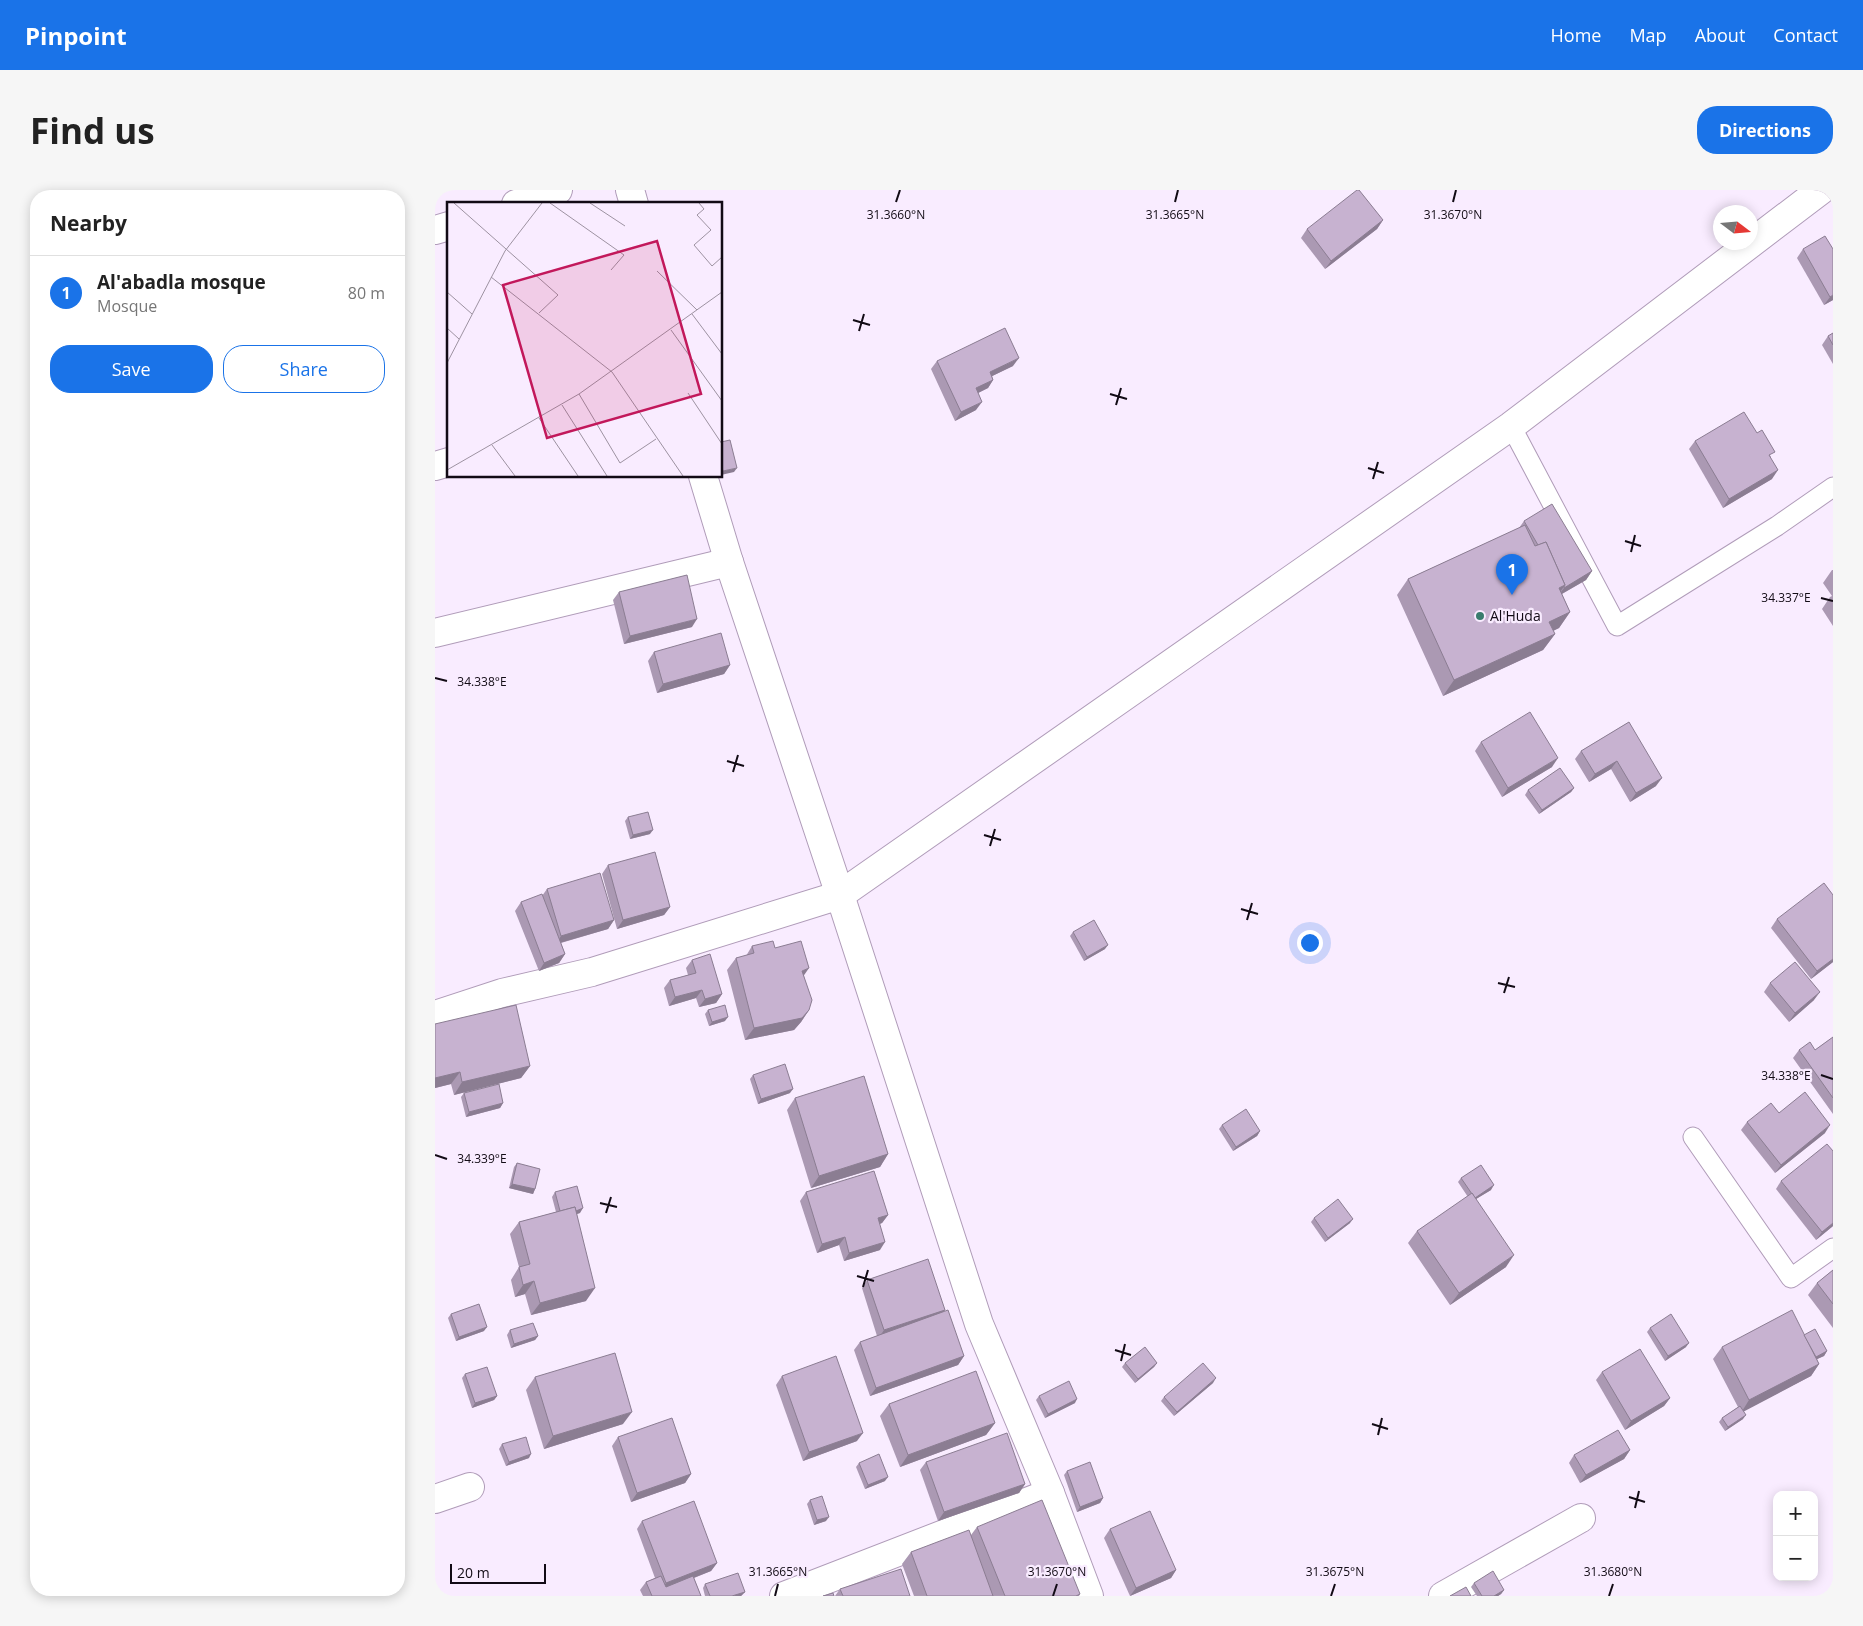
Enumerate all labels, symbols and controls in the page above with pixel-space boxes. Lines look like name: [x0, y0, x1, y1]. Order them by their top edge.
text: Pinpoint: [25, 19, 127, 52]
text: Home: [1551, 23, 1601, 47]
text: Map: [1629, 23, 1667, 47]
text: About: [1695, 23, 1745, 47]
text: Contact: [1773, 23, 1838, 47]
button: Directions: [1697, 106, 1833, 154]
text: Find us: [30, 107, 155, 154]
inset map: [447, 202, 723, 478]
north arrow: [1713, 205, 1758, 250]
text: 31.3660°N: [867, 206, 925, 223]
text: 31.3665°N: [1146, 206, 1204, 223]
text: 31.3670°N: [1424, 206, 1482, 223]
text: Nearby: [50, 209, 127, 237]
text: Al'abadla mosque: [97, 269, 266, 295]
text: 1: [61, 282, 71, 304]
text: 80 m: [348, 282, 385, 304]
text: Mosque: [97, 295, 157, 317]
button: Save: [50, 345, 213, 393]
button: Share: [223, 345, 385, 393]
pin: 1: [1496, 554, 1528, 595]
text: 34.337°E: [1761, 589, 1811, 606]
place label: Al'Huda: [1490, 606, 1541, 625]
marker: Al'Huda: [1474, 610, 1486, 622]
text: 34.338°E: [457, 673, 507, 690]
your location: [1297, 930, 1323, 956]
text: 34.338°E: [1761, 1067, 1811, 1084]
text: 34.339°E: [457, 1150, 507, 1167]
map controls: [1773, 1491, 1818, 1581]
button: +: [1773, 1491, 1818, 1536]
button: −: [1773, 1536, 1818, 1581]
scale bar: [450, 1561, 546, 1584]
text: 20 m: [457, 1563, 490, 1582]
text: 31.3665°N: [749, 1563, 807, 1580]
text: 31.3670°N: [1028, 1563, 1086, 1580]
text: 31.3675°N: [1306, 1563, 1364, 1580]
text: 31.3680°N: [1584, 1563, 1642, 1580]

